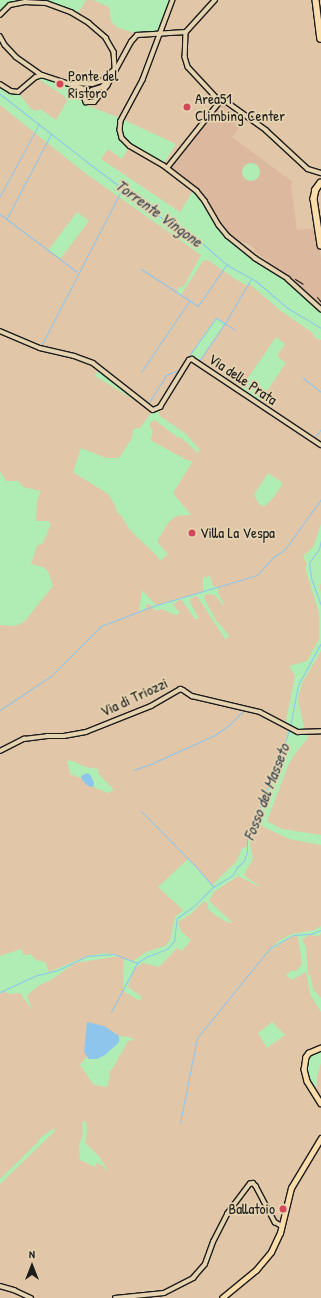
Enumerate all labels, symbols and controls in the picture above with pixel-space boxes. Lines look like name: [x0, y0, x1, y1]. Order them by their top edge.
place label: Ponte del Ristoro: [68, 66, 118, 101]
marker: Ponte del Ristoro: [55, 79, 65, 89]
place label: Area51 Climbing Center: [195, 89, 285, 124]
marker: Area51 Climbing Center: [182, 102, 192, 112]
water label: Torrente Vingone: [112, 175, 206, 251]
street label: Via delle Prata: [205, 350, 281, 408]
place label: Villa La Vespa: [200, 524, 275, 542]
marker: Villa La Vespa: [187, 528, 197, 538]
street label: Via di Triozzi: [97, 674, 171, 720]
water label: Fosso del Masseto: [239, 741, 293, 843]
place label: Ballatoio: [229, 1200, 275, 1218]
marker: Ballatoio: [278, 1204, 288, 1214]
north arrow: [12, 1246, 52, 1286]
text: N: [29, 1247, 35, 1261]

